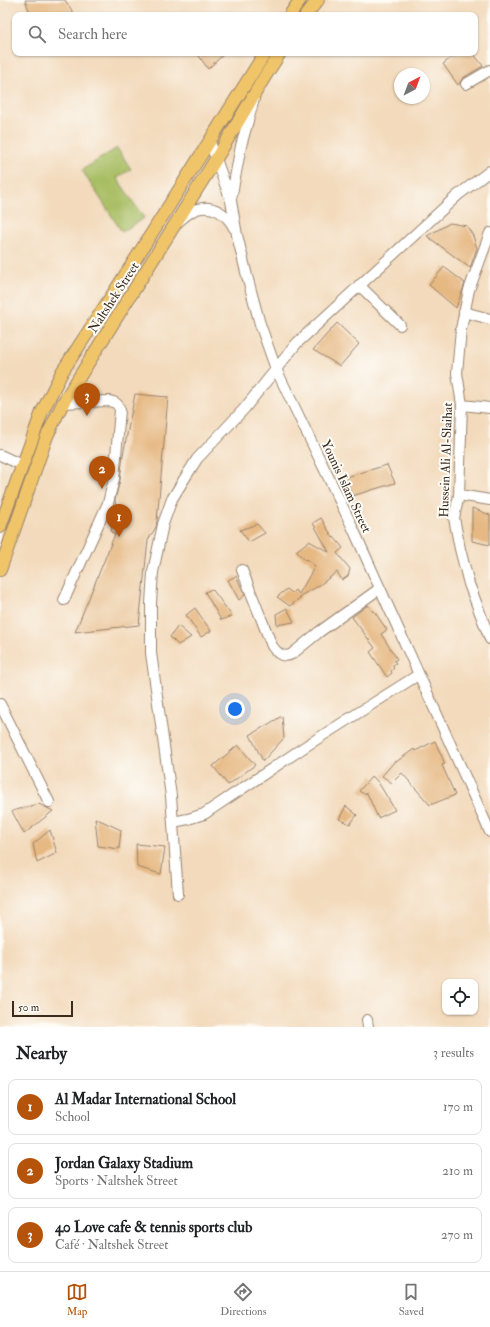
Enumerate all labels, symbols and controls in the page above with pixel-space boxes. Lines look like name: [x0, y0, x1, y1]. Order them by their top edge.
search box: [12, 12, 478, 56]
icon: search: [26, 23, 48, 45]
text: Search here: [58, 25, 127, 44]
north arrow: [394, 68, 430, 104]
street label: Naltshek Street: [85, 259, 143, 336]
pin: 3: [74, 383, 100, 416]
street label: Hussein Ali Al-Slaihat: [436, 402, 456, 518]
street label: Younis Islam Street: [318, 437, 375, 535]
pin: 2: [89, 456, 115, 489]
pin: 1: [106, 504, 132, 537]
your location: [225, 699, 245, 719]
map controls: [442, 979, 478, 1015]
button: locate: [442, 979, 478, 1015]
scale bar: [12, 999, 73, 1018]
text: 50 m: [18, 1001, 39, 1014]
text: Nearby: [16, 1043, 67, 1064]
text: 3 results: [433, 1045, 474, 1061]
text: Al Madar International School: [55, 1090, 236, 1109]
text: 1: [28, 1099, 32, 1115]
text: 170 m: [443, 1099, 473, 1115]
text: School: [55, 1109, 90, 1125]
text: Jordan Galaxy Stadium: [55, 1154, 193, 1173]
text: 2: [27, 1163, 33, 1179]
text: 210 m: [442, 1163, 473, 1179]
text: Sports · Naltshek Street: [55, 1173, 178, 1189]
text: 40 Love cafe & tennis sports club: [55, 1218, 252, 1237]
text: 3: [28, 1227, 33, 1243]
text: 270 m: [441, 1227, 473, 1243]
text: Café · Naltshek Street: [55, 1237, 169, 1253]
tab: Map: [66, 1281, 88, 1318]
tab: Directions: [220, 1281, 267, 1318]
tab: Saved: [399, 1281, 424, 1318]

